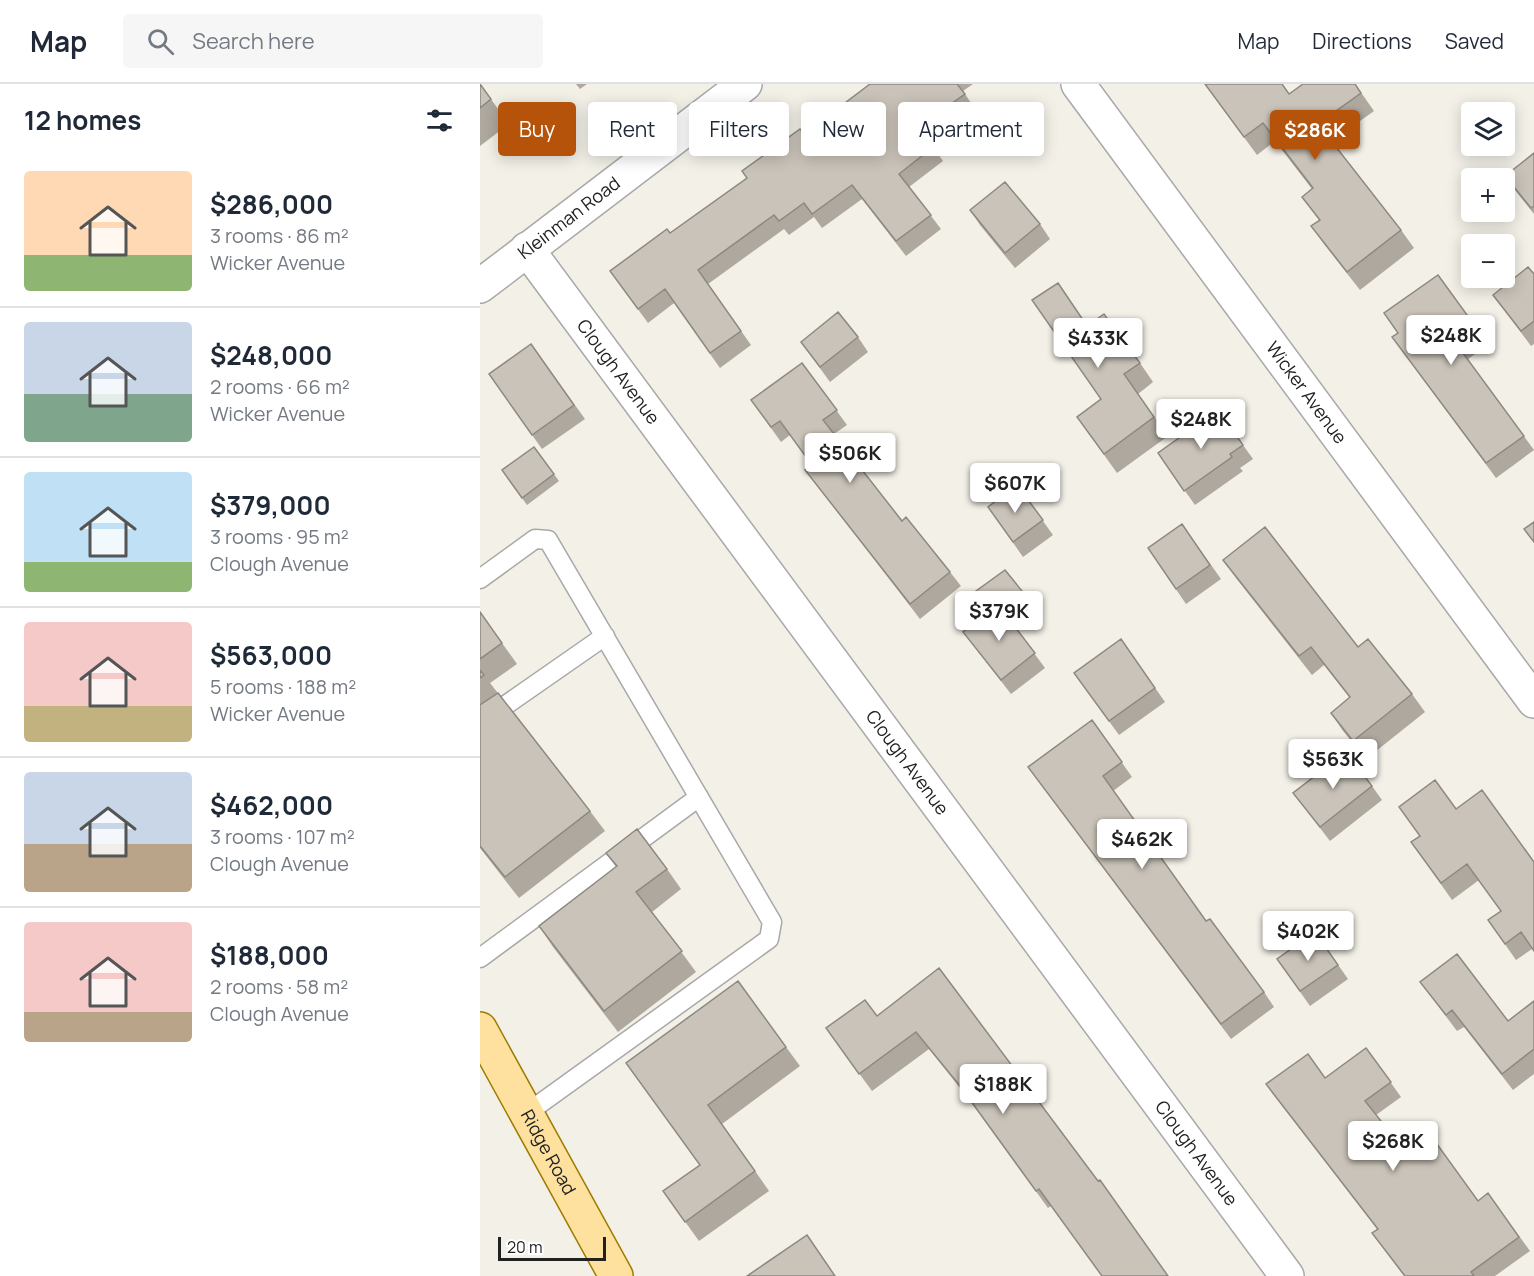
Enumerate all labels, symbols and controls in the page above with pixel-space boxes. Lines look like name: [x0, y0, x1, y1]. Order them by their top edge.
search box: [123, 14, 543, 68]
text: Map: [30, 22, 87, 60]
icon: search: [144, 25, 177, 58]
text: Search here: [192, 26, 315, 56]
text: Map: [1238, 27, 1279, 55]
text: Directions: [1312, 27, 1412, 55]
text: Saved: [1445, 27, 1504, 55]
text: 12 homes: [24, 102, 141, 138]
chip: Buy: [498, 102, 576, 156]
chip: Rent: [588, 102, 677, 156]
chip: Filters: [689, 102, 789, 156]
chip: New: [801, 102, 886, 156]
chip: Apartment: [898, 102, 1044, 156]
map controls: [1461, 102, 1515, 288]
button: layers: [1461, 102, 1515, 156]
icon: filters: [423, 104, 456, 137]
pin: $286K: [1273, 110, 1357, 161]
text: $286K: [1284, 116, 1346, 143]
button: +: [1461, 168, 1515, 222]
street label: Kleinman Road: [512, 171, 624, 264]
text: $286,000: [210, 186, 333, 222]
icon: home: [72, 195, 144, 267]
text: 3 rooms · 86 m²: [210, 222, 349, 249]
button: −: [1461, 234, 1515, 288]
text: Wicker Avenue: [210, 249, 345, 276]
street label: Clough Avenue: [572, 314, 666, 429]
pin: $248K: [1409, 315, 1493, 366]
pin: $433K: [1056, 318, 1140, 369]
text: $248K: [1420, 321, 1482, 348]
text: $433K: [1068, 324, 1128, 351]
street label: Wicker Avenue: [1261, 336, 1353, 448]
text: $248,000: [210, 337, 332, 373]
icon: home: [72, 346, 144, 418]
text: 2 rooms · 66 m²: [210, 373, 350, 400]
pin: $248K: [1159, 399, 1243, 450]
text: Wicker Avenue: [210, 400, 345, 427]
text: $248K: [1170, 405, 1232, 432]
pin: $506K: [808, 433, 892, 484]
text: $506K: [819, 439, 881, 466]
pin: $607K: [973, 463, 1057, 514]
text: $607K: [984, 469, 1046, 496]
text: $379,000: [210, 487, 331, 523]
icon: home: [72, 496, 144, 568]
text: 3 rooms · 95 m²: [210, 523, 349, 550]
text: Clough Avenue: [210, 550, 349, 577]
pin: $379K: [957, 591, 1041, 642]
text: $379K: [969, 597, 1029, 624]
text: $563,000: [210, 637, 332, 673]
icon: home: [72, 646, 144, 718]
text: 5 rooms · 188 m²: [210, 673, 356, 700]
text: Wicker Avenue: [210, 700, 345, 727]
street label: Clough Avenue: [861, 705, 955, 819]
pin: $563K: [1291, 739, 1375, 790]
text: $563K: [1302, 745, 1364, 772]
text: $462,000: [210, 787, 333, 823]
icon: home: [72, 796, 144, 868]
pin: $462K: [1100, 819, 1184, 870]
text: 3 rooms · 107 m²: [210, 823, 355, 850]
text: $462K: [1111, 825, 1173, 852]
text: Clough Avenue: [210, 850, 349, 877]
pin: $402K: [1266, 911, 1350, 962]
text: $402K: [1277, 917, 1339, 944]
text: $188,000: [210, 937, 329, 973]
icon: home: [72, 946, 144, 1018]
text: 2 rooms · 58 m²: [210, 973, 348, 1000]
text: Clough Avenue: [210, 1000, 349, 1027]
pin: $188K: [961, 1064, 1045, 1115]
text: $188K: [974, 1070, 1032, 1097]
street label: Clough Avenue: [1150, 1095, 1244, 1210]
street label: Ridge Road: [516, 1105, 582, 1199]
pin: $268K: [1351, 1121, 1435, 1172]
text: $268K: [1362, 1127, 1424, 1154]
scale bar: [498, 1234, 606, 1262]
text: 20 m: [507, 1236, 543, 1258]

